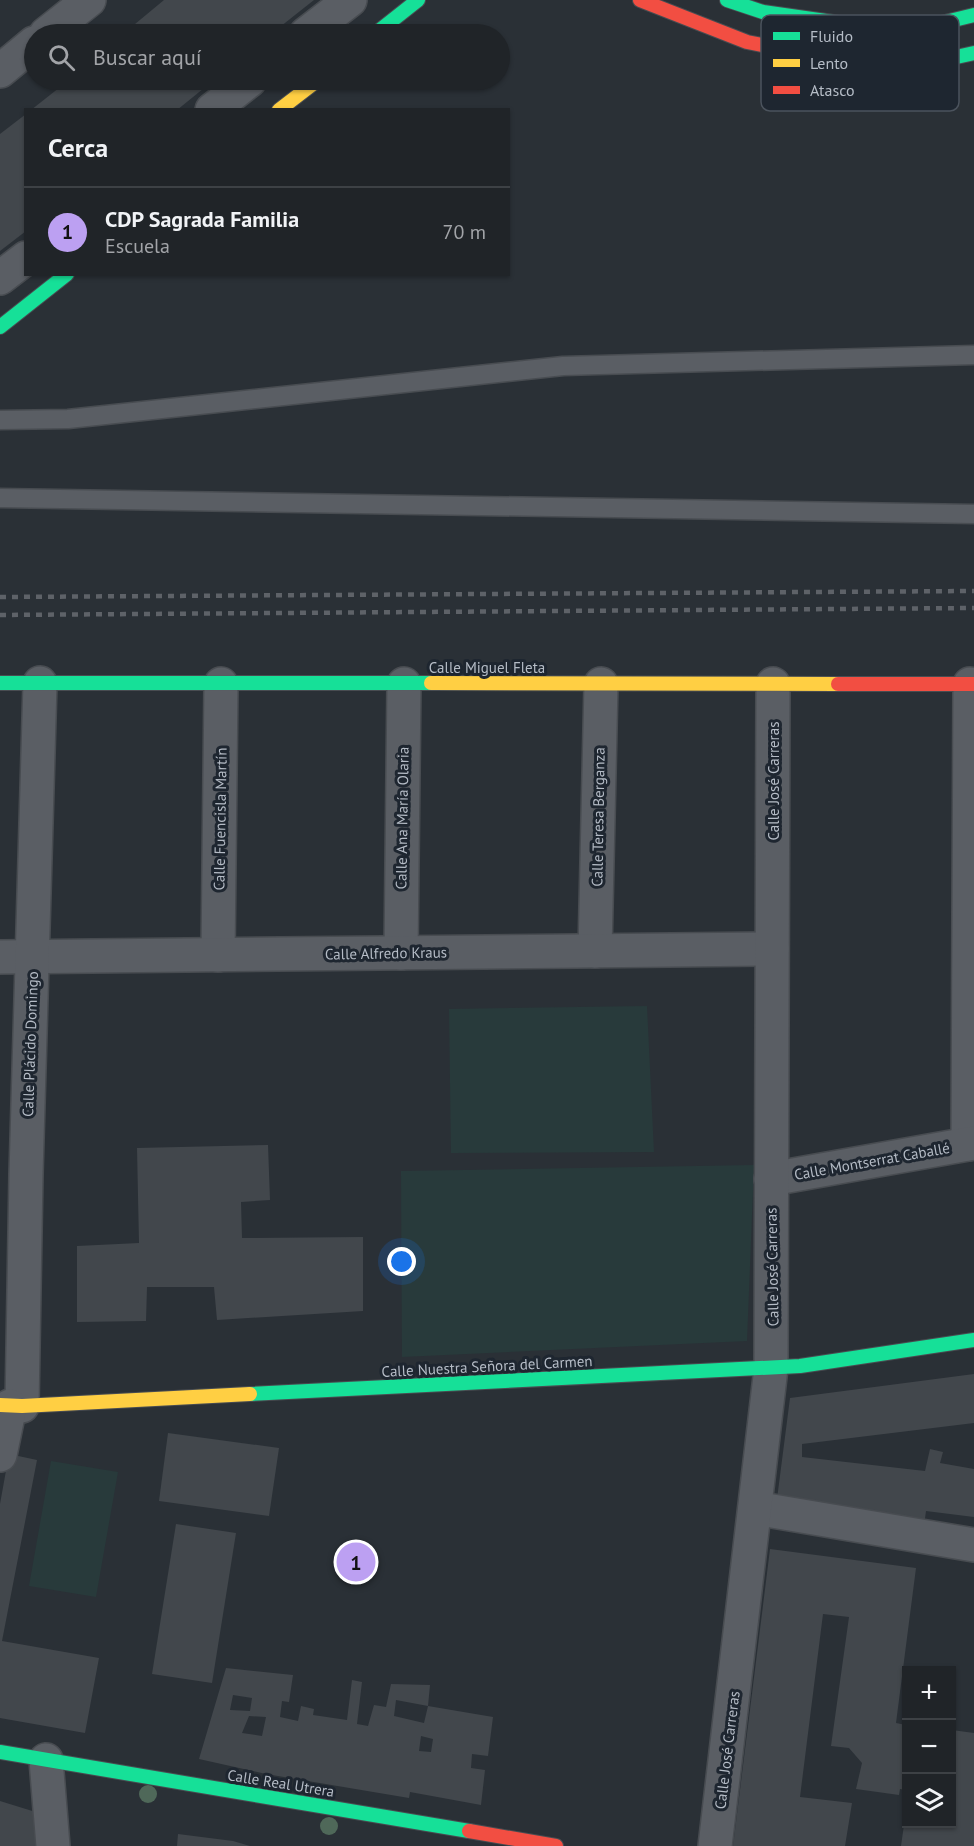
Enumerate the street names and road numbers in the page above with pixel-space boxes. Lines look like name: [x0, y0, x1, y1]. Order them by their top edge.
street label: Calle Miguel Fleta: [429, 658, 545, 677]
street label: Calle José Carreras: [764, 722, 783, 840]
street label: Calle Fuencisla Martín: [209, 747, 231, 891]
street label: Calle Ana María Olaria: [391, 747, 413, 889]
street label: Calle Teresa Berganza: [587, 747, 609, 887]
street label: Calle Alfredo Kraus: [325, 942, 447, 964]
street label: Calle Plácido Domingo: [18, 971, 42, 1117]
street label: Calle Montserrat Caballé: [793, 1138, 951, 1184]
street label: Calle José Carreras: [761, 1207, 783, 1327]
street label: Calle Nuestra Señora del Carmen: [381, 1351, 593, 1381]
street label: Calle José Carreras: [710, 1690, 744, 1810]
street label: Calle Real Utrera: [226, 1765, 336, 1801]

